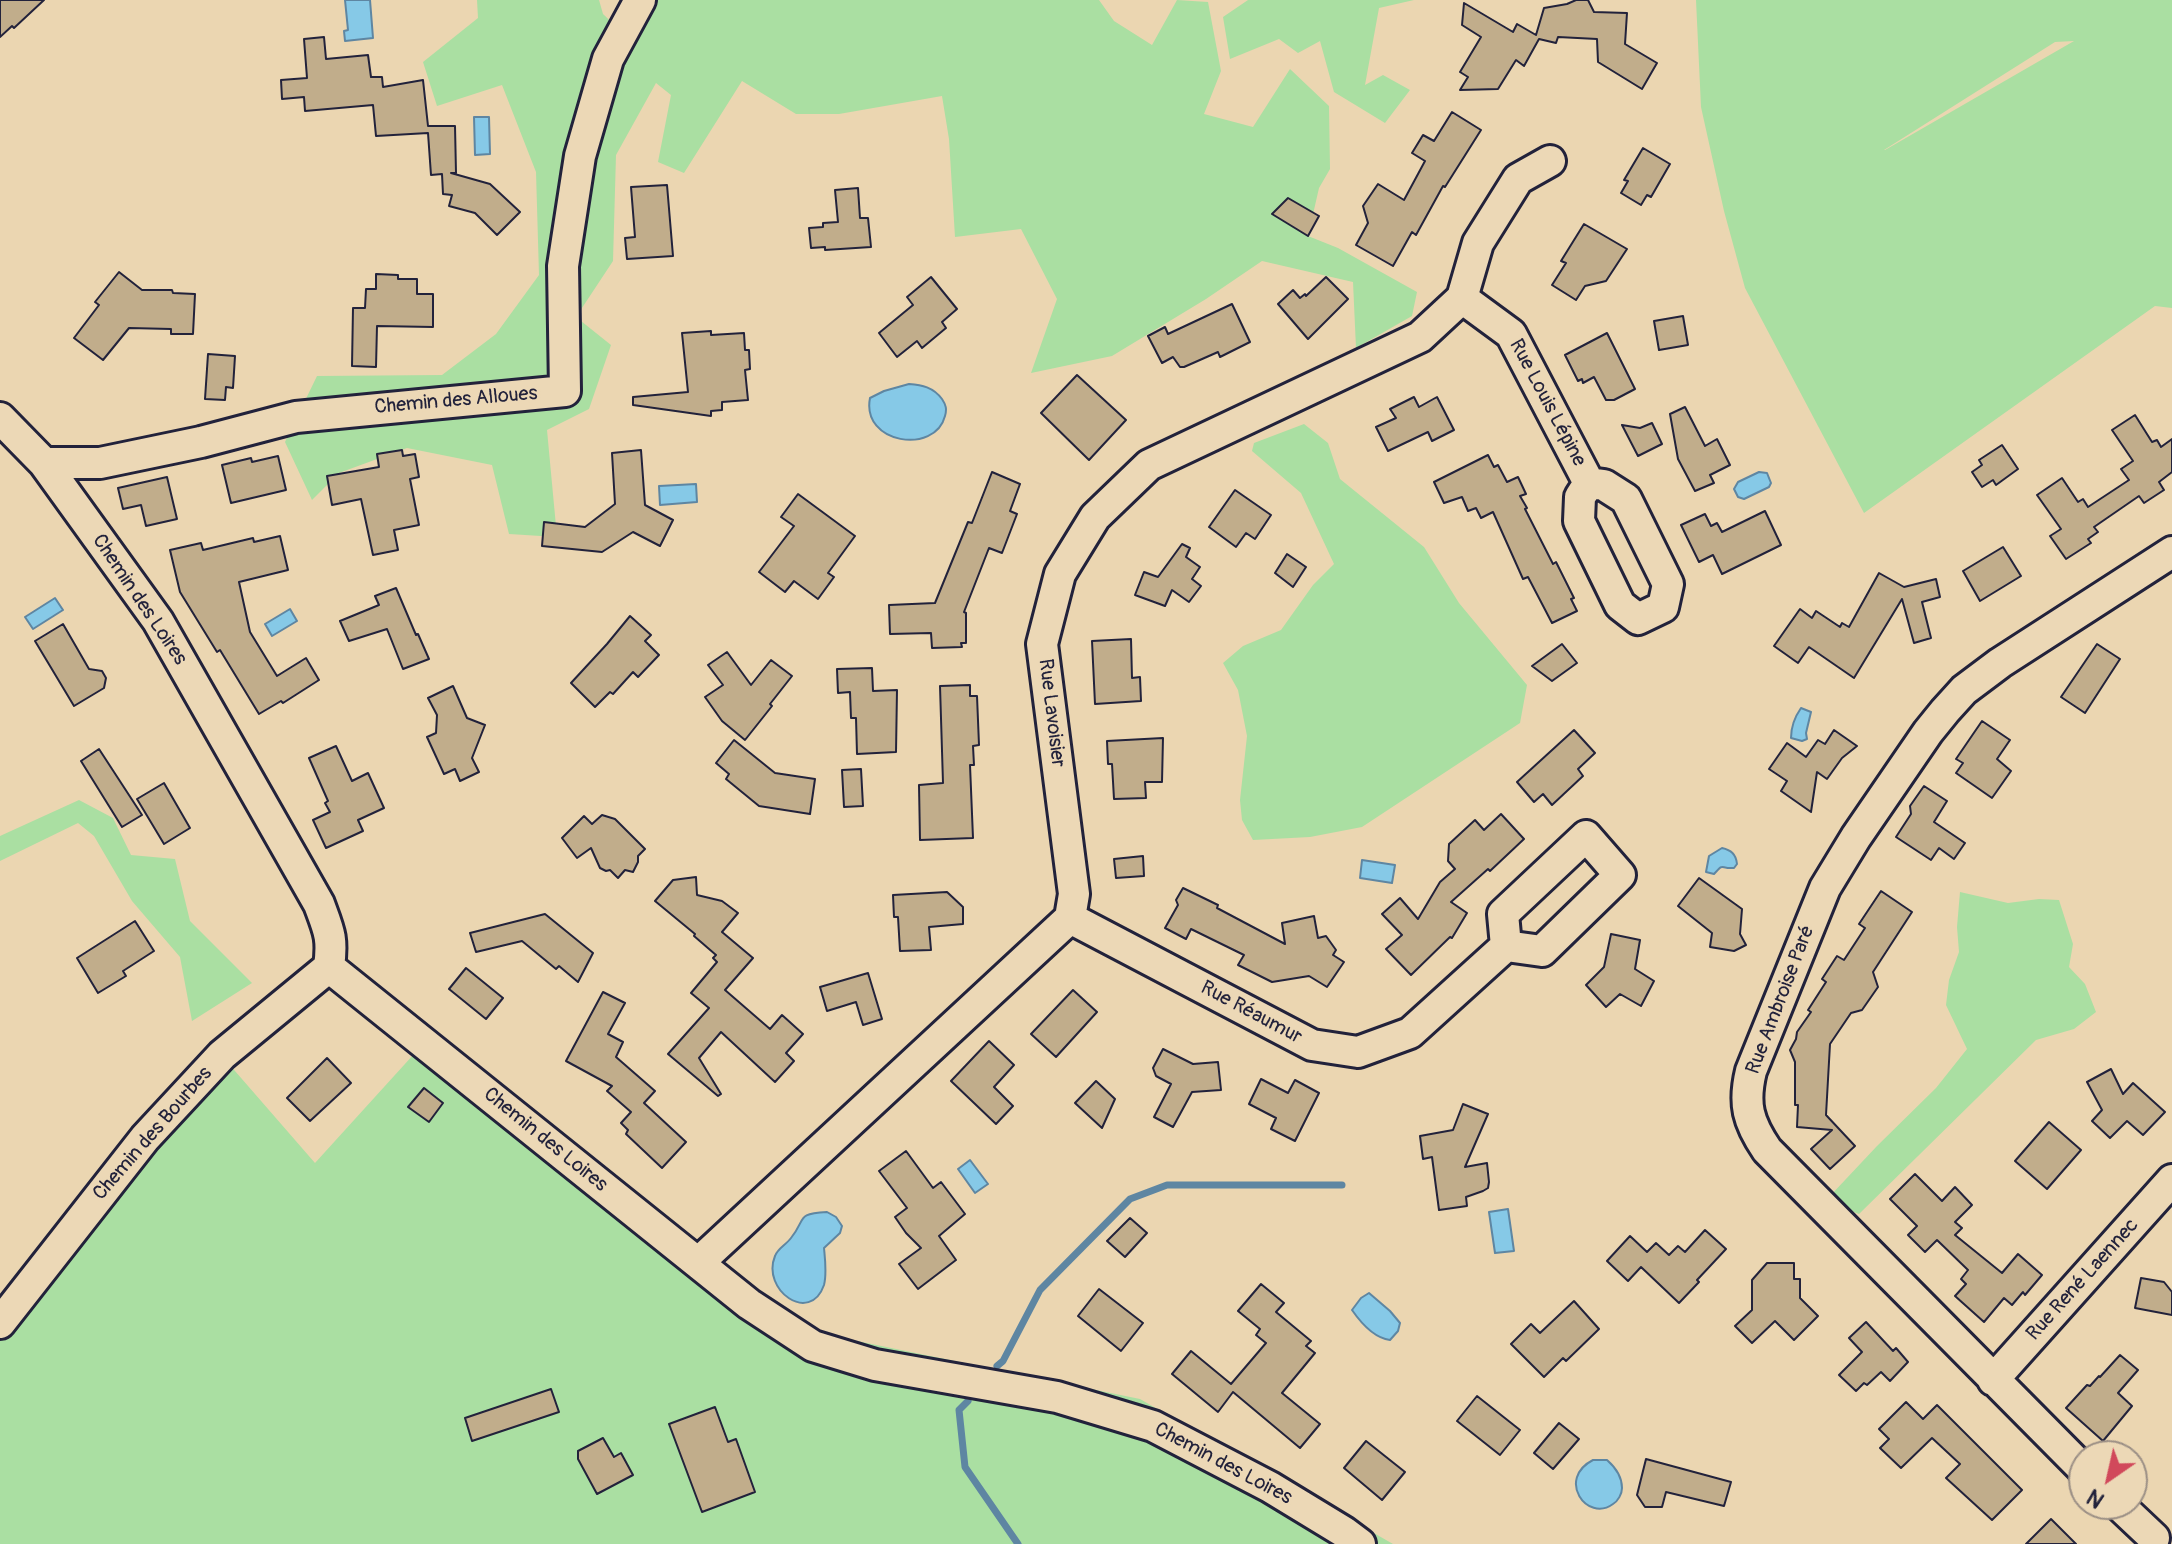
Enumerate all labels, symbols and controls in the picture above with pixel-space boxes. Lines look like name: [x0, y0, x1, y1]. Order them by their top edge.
street label: Rue Louis Lépine: [1503, 335, 1591, 471]
street label: Chemin des Alloues: [374, 382, 538, 420]
street label: Chemin des Loires: [86, 530, 192, 670]
street label: Rue Lavoisier: [1032, 657, 1070, 769]
street label: Rue Ambroise Paré: [1742, 922, 1820, 1078]
street label: Rue Réaumur: [1196, 976, 1306, 1050]
street label: Chemin des Bourbes: [88, 1062, 218, 1206]
street label: Chemin des Loires: [478, 1083, 612, 1197]
street label: Rue René Laennec: [2022, 1214, 2144, 1346]
street label: Chemin des Loires: [1150, 1418, 1296, 1510]
north arrow: [2068, 1440, 2148, 1520]
text: N: [2082, 1482, 2110, 1514]

